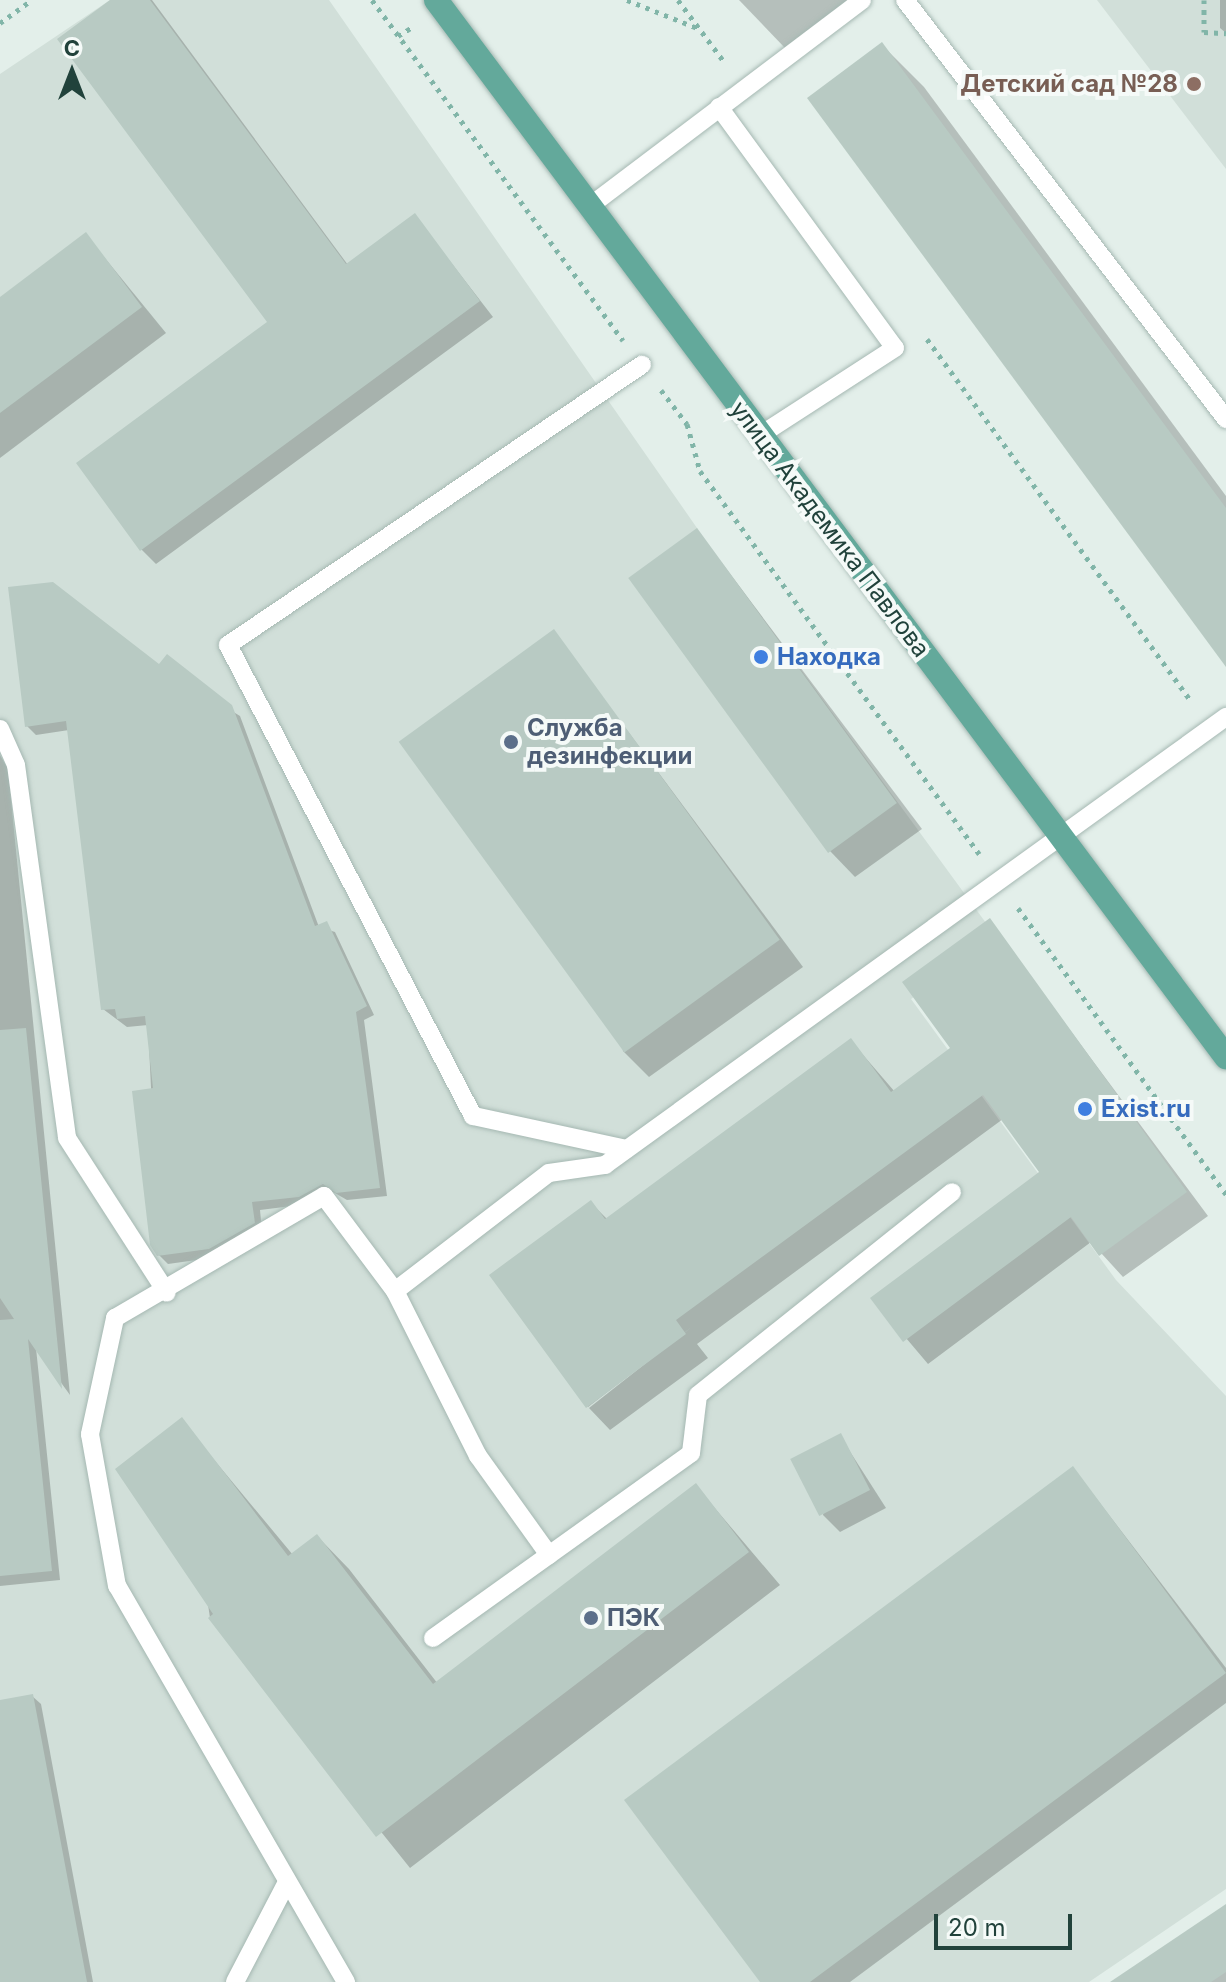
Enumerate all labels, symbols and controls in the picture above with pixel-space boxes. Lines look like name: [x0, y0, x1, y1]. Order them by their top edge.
north arrow: [32, 32, 112, 112]
text: С: [64, 35, 80, 61]
place label: Детский сад №28: [960, 70, 1178, 98]
marker: Детский сад №28: [1185, 75, 1203, 93]
street label: улица Академика Павлова: [724, 395, 936, 663]
place label: Находка: [777, 643, 881, 671]
marker: Находка: [752, 648, 770, 666]
place label: Служба дезинфекции: [527, 714, 692, 770]
marker: Служба дезинфекции: [502, 733, 520, 751]
place label: Exist.ru: [1101, 1095, 1191, 1123]
marker: Exist.ru: [1076, 1100, 1094, 1118]
place label: ПЭК: [607, 1604, 660, 1632]
marker: ПЭК: [582, 1609, 600, 1627]
scale bar: [938, 1898, 1076, 1948]
text: 20 m: [948, 1913, 1006, 1942]

